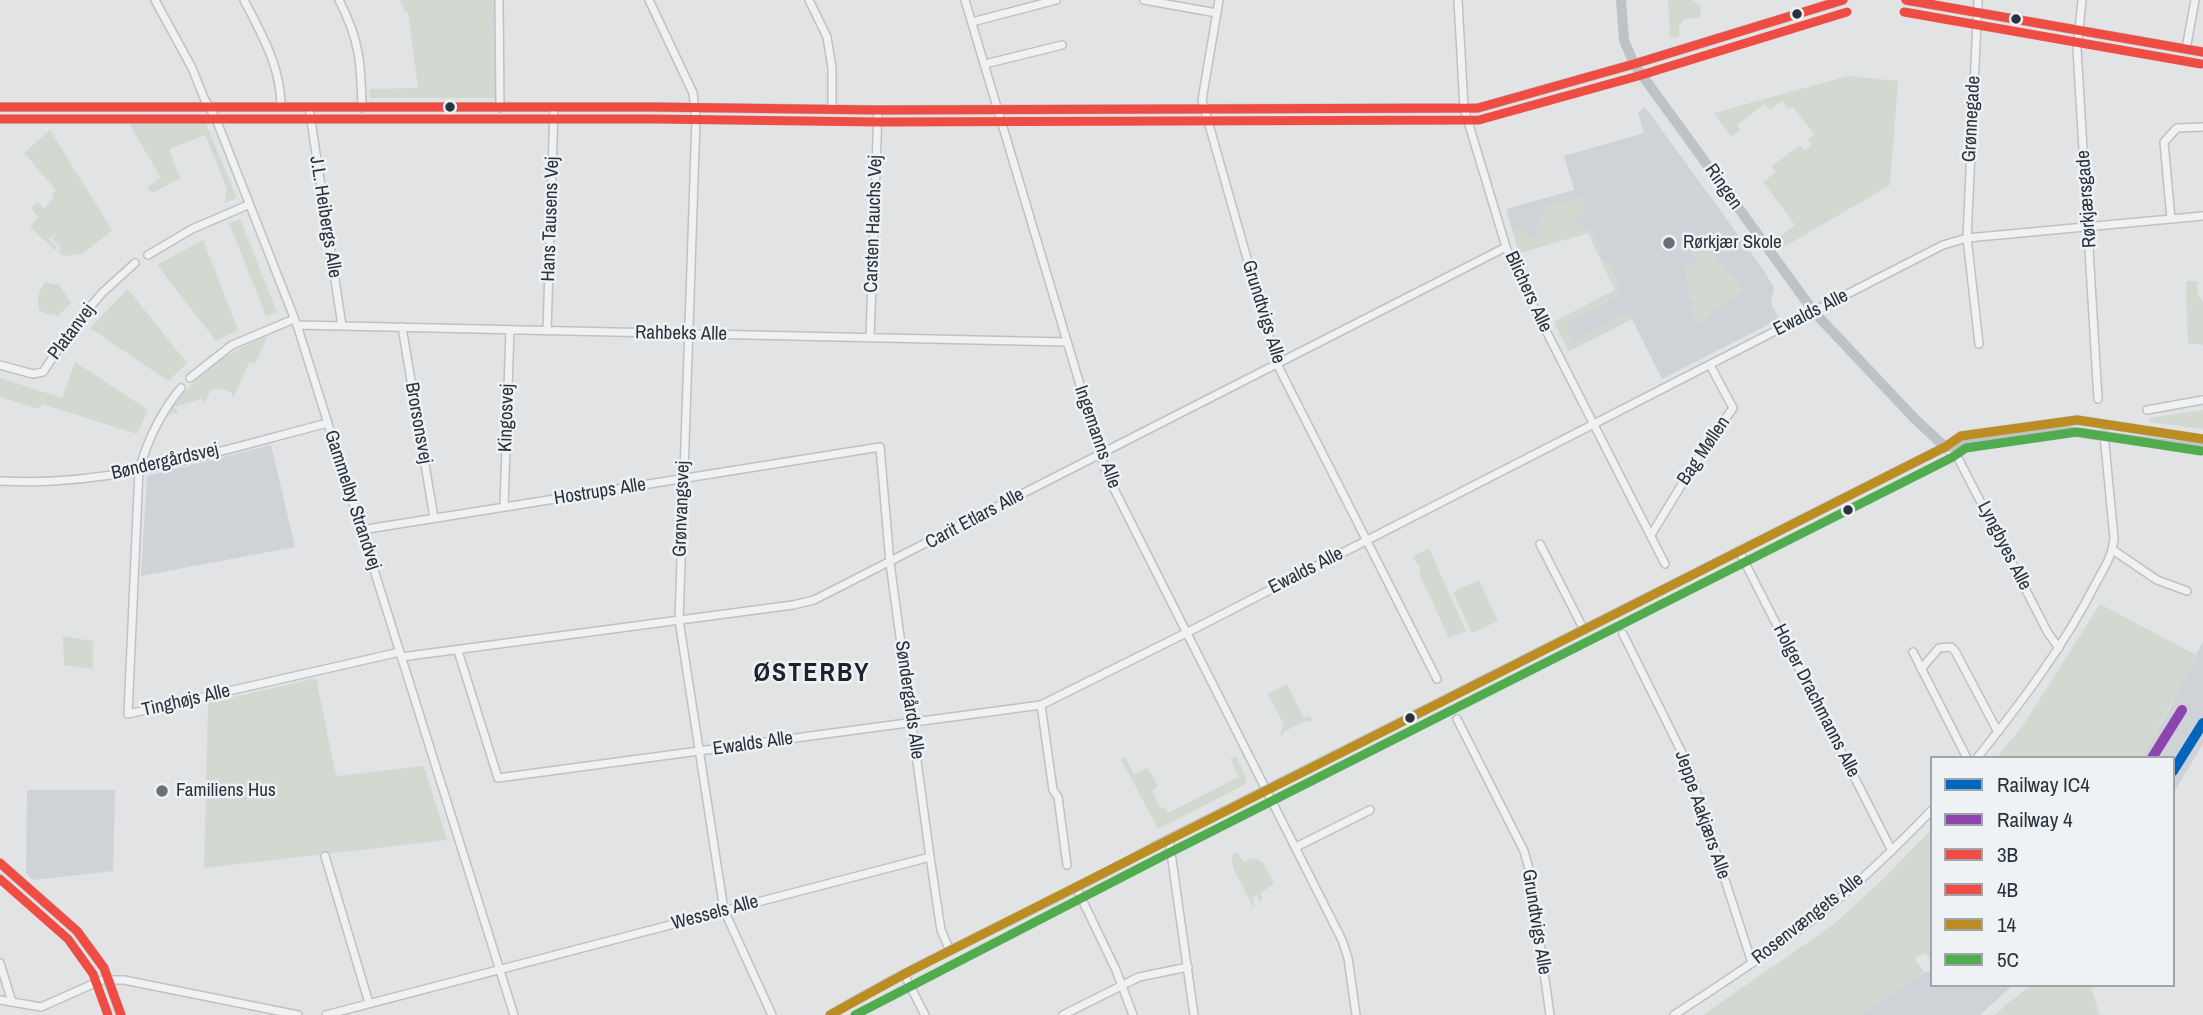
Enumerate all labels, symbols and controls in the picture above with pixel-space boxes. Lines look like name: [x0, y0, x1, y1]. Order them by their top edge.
unlabelled marker: [1790, 7, 1804, 21]
unlabelled marker: [2009, 12, 2023, 26]
street label: Grønnegade: [1958, 75, 1986, 163]
unlabelled marker: [443, 100, 457, 114]
street label: Rørkjærsgade: [2072, 149, 2102, 249]
street label: J.L. Heibergs Alle: [304, 154, 346, 280]
street label: Carsten Hauchs Vej: [860, 155, 888, 293]
street label: Hans Tausens Vej: [537, 156, 565, 282]
street label: Ringen: [1699, 160, 1747, 214]
place label: Rørkjær Skole: [1683, 232, 1782, 254]
marker: Rørkjær Skole: [1661, 235, 1677, 251]
street label: Blichers Alle: [1499, 248, 1557, 336]
street label: Grundtvigs Alle: [1237, 258, 1289, 366]
street label: Ewalds Alle: [1770, 285, 1852, 341]
street label: Platanvej: [44, 300, 100, 364]
street label: Rahbeks Alle: [635, 322, 727, 346]
street label: Brorsonsvej: [400, 381, 436, 465]
street label: Kingosvej: [494, 383, 520, 453]
street label: Ingemanns Alle: [1069, 383, 1125, 491]
street label: Bag Møllen: [1673, 412, 1735, 490]
street label: Gammelby Strandvej: [319, 427, 385, 573]
street label: Bøndergårdsvej: [109, 439, 221, 485]
street label: Grønvangsvej: [669, 461, 695, 557]
street label: Hostrups Alle: [552, 473, 648, 511]
street label: Carit Etlars Alle: [922, 484, 1028, 554]
street label: Lyngbyes Alle: [1972, 498, 2036, 594]
unlabelled marker: [1841, 503, 1855, 517]
street label: Ewalds Alle: [1265, 543, 1347, 599]
street label: Holger Drachmanns Alle: [1768, 621, 1864, 781]
street label: Søndergårds Alle: [889, 639, 929, 761]
district label: ØSTERBY: [754, 658, 870, 690]
street label: Tinghøjs Alle: [140, 680, 232, 722]
unlabelled marker: [1403, 711, 1417, 725]
street label: Ewalds Alle: [712, 727, 794, 761]
street label: Jeppe Aakjærs Alle: [1669, 748, 1735, 882]
legend: [1930, 756, 2175, 987]
text: Railway IC4: [1997, 770, 2090, 799]
place label: Familiens Hus: [176, 780, 276, 802]
marker: Familiens Hus: [154, 783, 170, 799]
text: Railway 4: [1997, 805, 2073, 834]
text: 3B: [1997, 840, 2018, 869]
street label: Grundtvigs Alle: [1516, 868, 1556, 976]
street label: Rosenvængets Alle: [1748, 868, 1868, 970]
text: 4B: [1997, 875, 2018, 904]
street label: Wessels Alle: [669, 890, 761, 936]
text: 14: [1997, 910, 2016, 939]
text: 5C: [1997, 945, 2019, 974]

